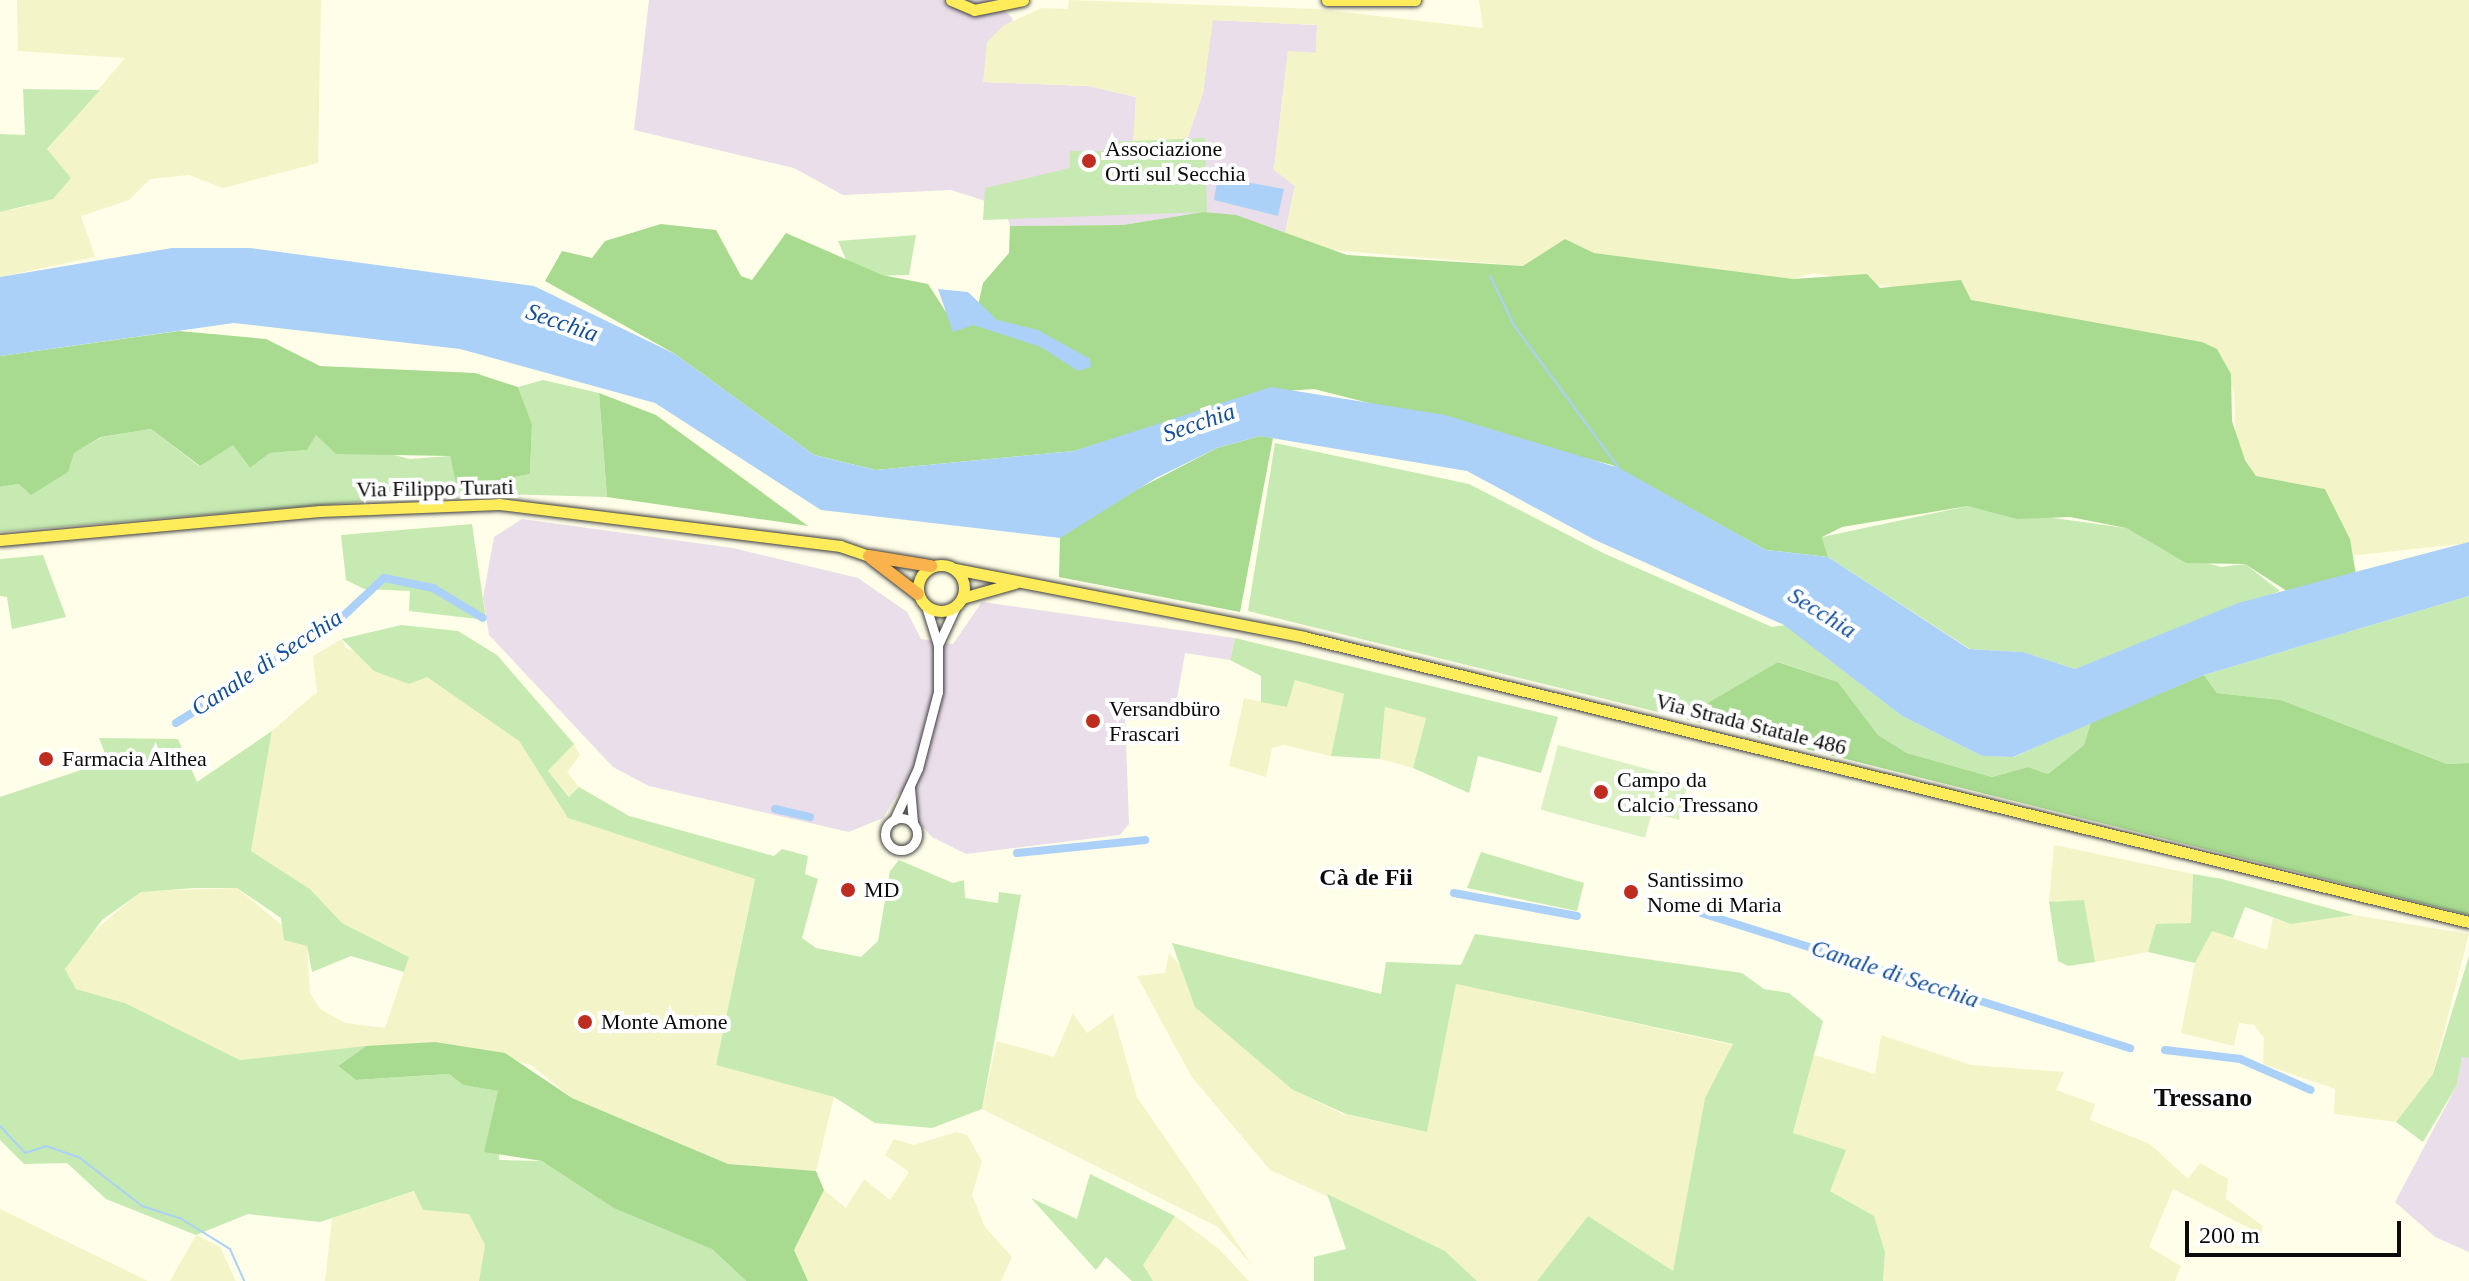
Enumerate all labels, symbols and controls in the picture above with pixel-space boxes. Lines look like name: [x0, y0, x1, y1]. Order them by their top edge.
place label: Associazione Orti sul Secchia: [1105, 135, 1246, 186]
marker: Associazione Orti sul Secchia: [1080, 152, 1098, 170]
water label: Secchia: [522, 297, 602, 349]
water label: Secchia: [1159, 397, 1239, 449]
street label: Via Filippo Turati: [356, 473, 514, 503]
water label: Secchia: [1783, 581, 1861, 645]
water label: Canale di Secchia: [186, 603, 348, 723]
street label: Via Strada Statale 486: [1653, 687, 1849, 761]
place label: Versandbüro Frascari: [1109, 695, 1220, 746]
marker: Versandbüro Frascari: [1084, 712, 1102, 730]
place label: Farmacia Althea: [62, 746, 208, 772]
marker: Farmacia Althea: [37, 750, 55, 768]
place label: Campo da Calcio Tressano: [1617, 766, 1759, 818]
marker: Campo da Calcio Tressano: [1592, 783, 1610, 801]
district label: Cà de Fii: [1319, 864, 1413, 892]
place label: Santissimo Nome di Maria: [1647, 866, 1781, 918]
place label: MD: [864, 877, 899, 903]
marker: MD: [839, 881, 857, 899]
marker: Santissimo Nome di Maria: [1622, 883, 1640, 901]
water label: Canale di Secchia: [1808, 933, 1982, 1015]
place label: Monte Amone: [601, 1009, 729, 1035]
marker: Monte Amone: [576, 1013, 594, 1031]
district label: Tressano: [2154, 1082, 2252, 1114]
scale bar: [2189, 1205, 2405, 1255]
text: 200 m: [2199, 1222, 2260, 1248]

